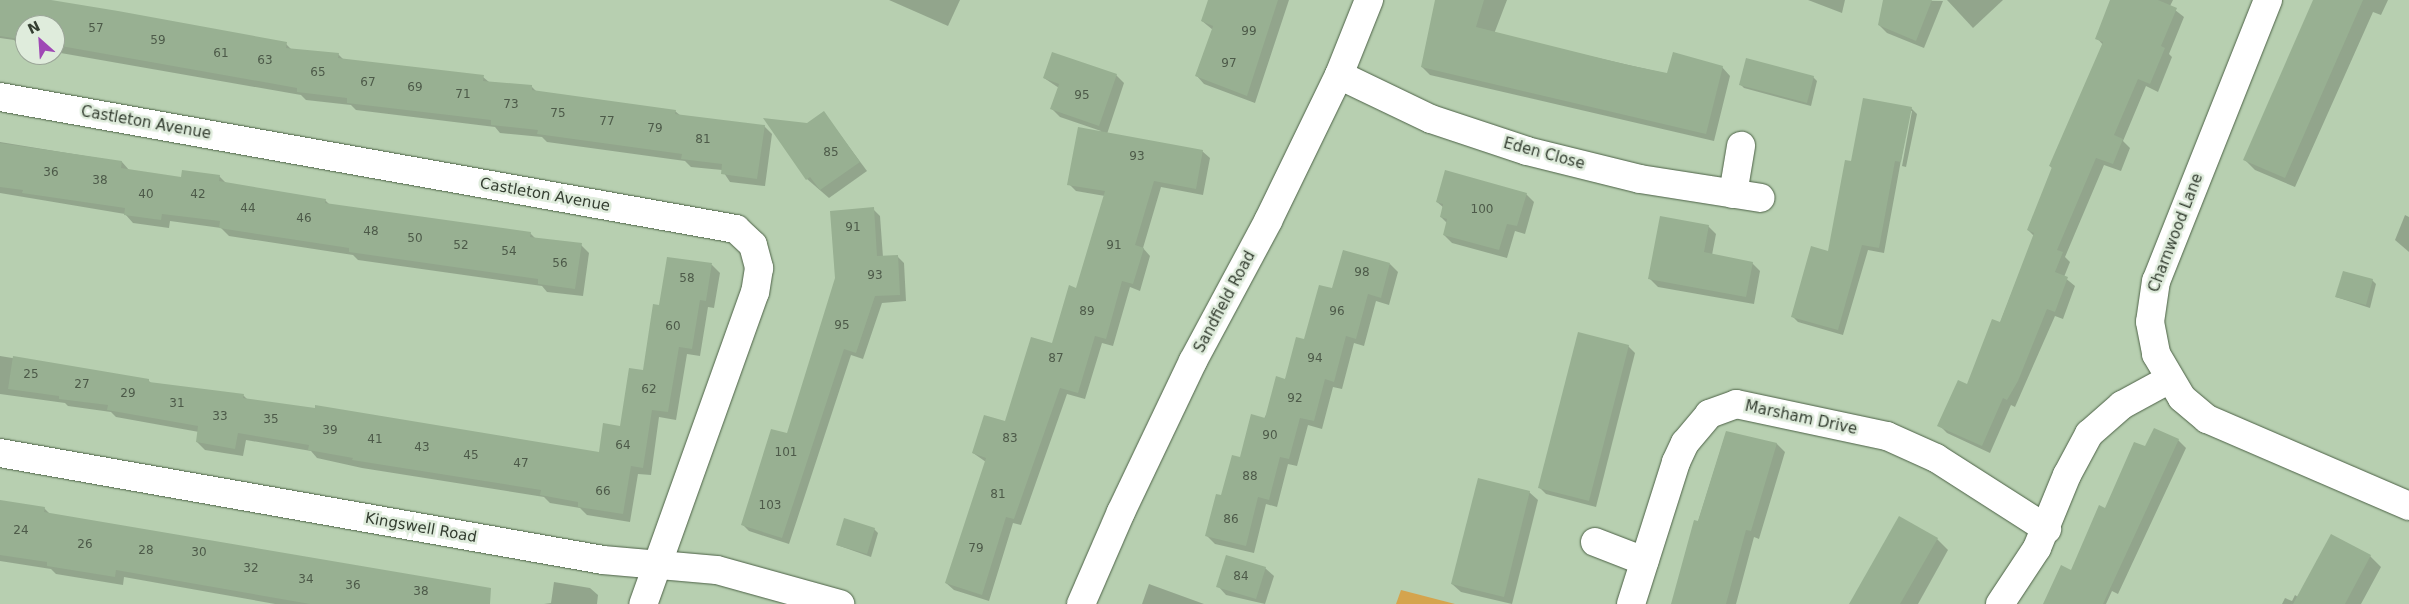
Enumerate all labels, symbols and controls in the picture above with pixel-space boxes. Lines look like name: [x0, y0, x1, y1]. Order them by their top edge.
north arrow: [15, 15, 65, 65]
text: N: [25, 18, 43, 37]
house number: 57: [88, 22, 104, 36]
house number: 99: [1241, 25, 1257, 39]
house number: 59: [150, 34, 166, 48]
house number: 61: [213, 47, 229, 61]
house number: 63: [257, 54, 273, 68]
house number: 97: [1221, 57, 1237, 71]
house number: 65: [310, 66, 326, 80]
house number: 67: [360, 76, 376, 90]
house number: 69: [407, 81, 423, 95]
house number: 71: [455, 88, 471, 102]
house number: 95: [1074, 89, 1090, 103]
house number: 73: [503, 98, 519, 112]
street label: Castleton Avenue: [80, 103, 212, 143]
house number: 75: [550, 107, 566, 121]
house number: 77: [599, 115, 615, 129]
house number: 79: [647, 122, 663, 136]
house number: 81: [695, 133, 711, 147]
street label: Eden Close: [1501, 135, 1587, 173]
house number: 85: [823, 146, 839, 160]
house number: 93: [1129, 150, 1145, 164]
house number: 36: [43, 166, 59, 180]
street label: Charnwood Lane: [2145, 171, 2207, 295]
house number: 38: [92, 174, 108, 188]
street label: Castleton Avenue: [479, 175, 611, 215]
house number: 40: [138, 188, 154, 202]
house number: 42: [190, 188, 206, 202]
house number: 44: [240, 202, 256, 216]
house number: 100: [1471, 203, 1493, 217]
house number: 46: [296, 212, 312, 226]
house number: 91: [845, 221, 861, 235]
house number: 48: [363, 225, 379, 239]
house number: 50: [407, 232, 423, 246]
house number: 52: [453, 239, 469, 253]
house number: 91: [1106, 239, 1122, 253]
house number: 54: [501, 245, 517, 259]
street label: Sandfield Road: [1191, 248, 1259, 356]
house number: 56: [552, 257, 568, 271]
house number: 98: [1354, 266, 1370, 280]
house number: 93: [867, 269, 883, 283]
house number: 58: [679, 272, 695, 286]
house number: 89: [1079, 305, 1095, 319]
house number: 96: [1329, 305, 1345, 319]
house number: 95: [834, 319, 850, 333]
house number: 60: [665, 320, 681, 334]
house number: 87: [1048, 352, 1064, 366]
house number: 94: [1307, 352, 1323, 366]
house number: 25: [23, 368, 39, 382]
house number: 27: [74, 378, 90, 392]
house number: 62: [641, 383, 657, 397]
house number: 29: [120, 387, 136, 401]
house number: 92: [1287, 392, 1303, 406]
house number: 31: [169, 397, 185, 411]
street label: Marsham Drive: [1743, 397, 1859, 439]
house number: 33: [212, 410, 228, 424]
house number: 35: [263, 413, 279, 427]
house number: 39: [322, 424, 338, 438]
house number: 90: [1262, 429, 1278, 443]
house number: 83: [1002, 432, 1018, 446]
house number: 41: [367, 433, 383, 447]
house number: 64: [615, 439, 631, 453]
house number: 43: [414, 441, 430, 455]
house number: 101: [775, 446, 797, 460]
house number: 45: [463, 449, 479, 463]
house number: 47: [513, 457, 529, 471]
house number: 88: [1242, 470, 1258, 484]
house number: 66: [595, 485, 611, 499]
house number: 81: [990, 488, 1006, 502]
house number: 103: [759, 499, 781, 513]
street label: Kingswell Road: [364, 509, 478, 547]
house number: 86: [1223, 513, 1239, 527]
house number: 24: [13, 524, 29, 538]
house number: 26: [77, 538, 93, 552]
house number: 79: [968, 542, 984, 556]
house number: 28: [138, 544, 154, 558]
house number: 30: [191, 546, 207, 560]
house number: 32: [243, 562, 259, 576]
house number: 84: [1233, 570, 1249, 584]
house number: 34: [298, 573, 314, 587]
house number: 36: [345, 579, 361, 593]
house number: 38: [413, 585, 429, 599]

